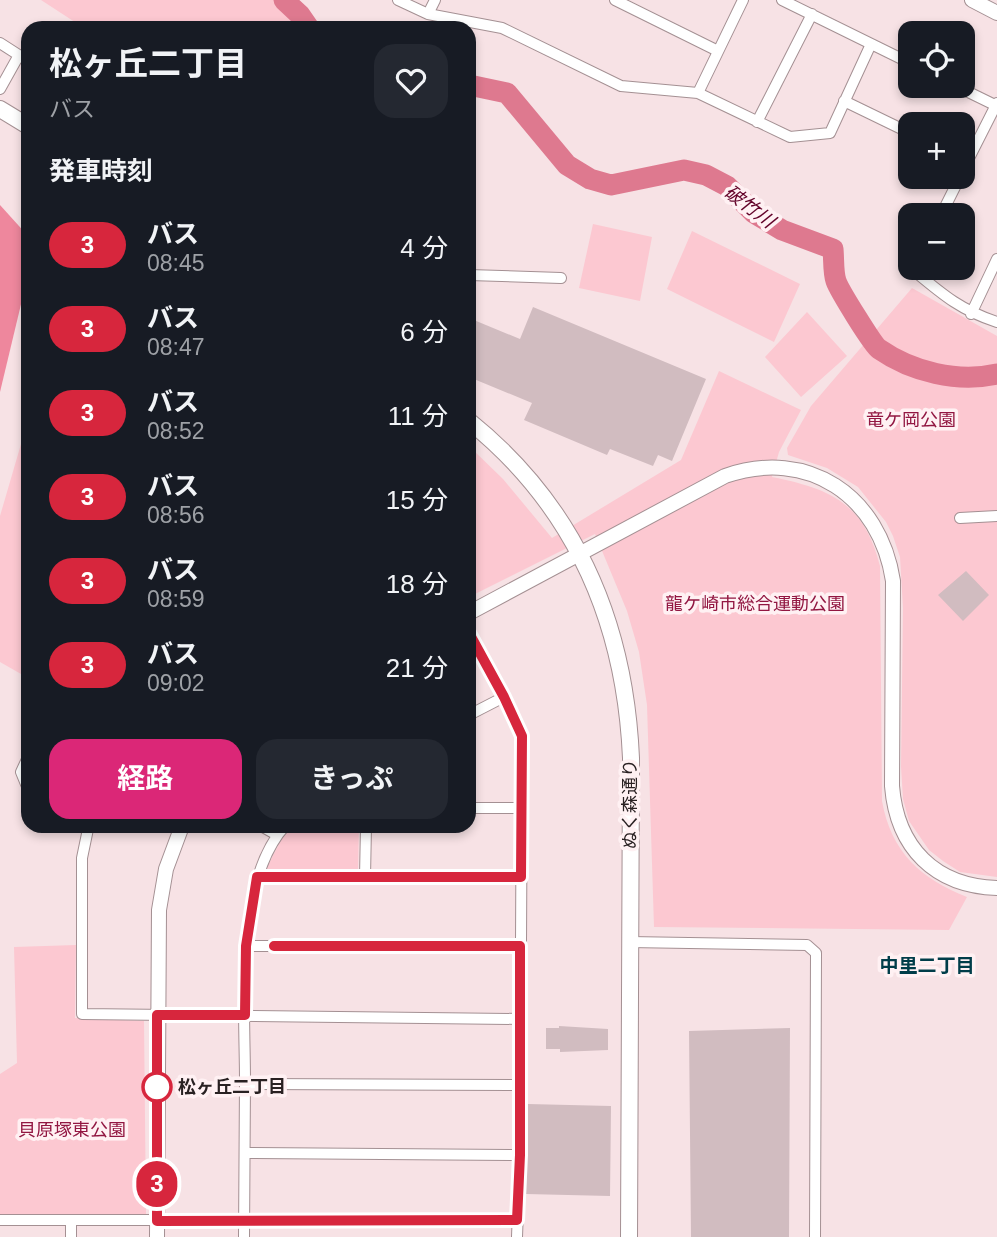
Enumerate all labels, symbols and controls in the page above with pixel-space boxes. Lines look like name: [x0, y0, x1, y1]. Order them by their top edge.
map controls: [898, 21, 975, 280]
button: locate: [898, 21, 975, 98]
button: heart: [374, 44, 448, 118]
text: 松ヶ丘二丁目: [49, 45, 247, 82]
text: バス: [49, 96, 95, 122]
button: +: [898, 112, 975, 189]
text: 発車時刻: [49, 156, 153, 186]
water label: 破竹川: [721, 181, 780, 233]
button: −: [898, 203, 975, 280]
text: バス: [147, 219, 199, 249]
text: 3: [81, 231, 94, 258]
text: 4 分: [400, 233, 448, 263]
text: 08:45: [147, 250, 205, 276]
text: バス: [147, 303, 199, 333]
text: 3: [81, 315, 94, 342]
text: 6 分: [400, 317, 448, 347]
text: 08:47: [147, 334, 205, 360]
text: バス: [147, 387, 199, 417]
text: 3: [81, 399, 94, 426]
text: 11 分: [388, 401, 448, 431]
park label: 竜ケ岡公園: [866, 410, 956, 430]
text: 08:52: [147, 418, 205, 444]
text: バス: [147, 471, 199, 501]
text: 3: [81, 483, 94, 510]
text: 15 分: [386, 485, 448, 515]
text: 08:56: [147, 502, 205, 528]
text: バス: [147, 555, 199, 585]
text: 3: [81, 567, 94, 594]
text: 18 分: [386, 569, 448, 599]
text: 08:59: [147, 586, 205, 612]
park label: 龍ケ崎市総合運動公園: [665, 594, 845, 614]
text: バス: [147, 639, 199, 669]
text: 3: [81, 651, 94, 678]
text: 21 分: [386, 653, 448, 683]
text: 09:02: [147, 670, 205, 696]
button: 経路: [49, 739, 242, 819]
button: きっぷ: [256, 739, 448, 819]
street label: ぬく森通り: [620, 759, 640, 849]
district label: 中里二丁目: [879, 955, 975, 976]
marker: 松ヶ丘二丁目: [142, 1072, 172, 1102]
place label: 松ヶ丘二丁目: [178, 1077, 286, 1097]
park label: 貝原塚東公園: [18, 1120, 126, 1140]
line badge: 3: [134, 1161, 180, 1207]
text: 3: [150, 1170, 164, 1197]

